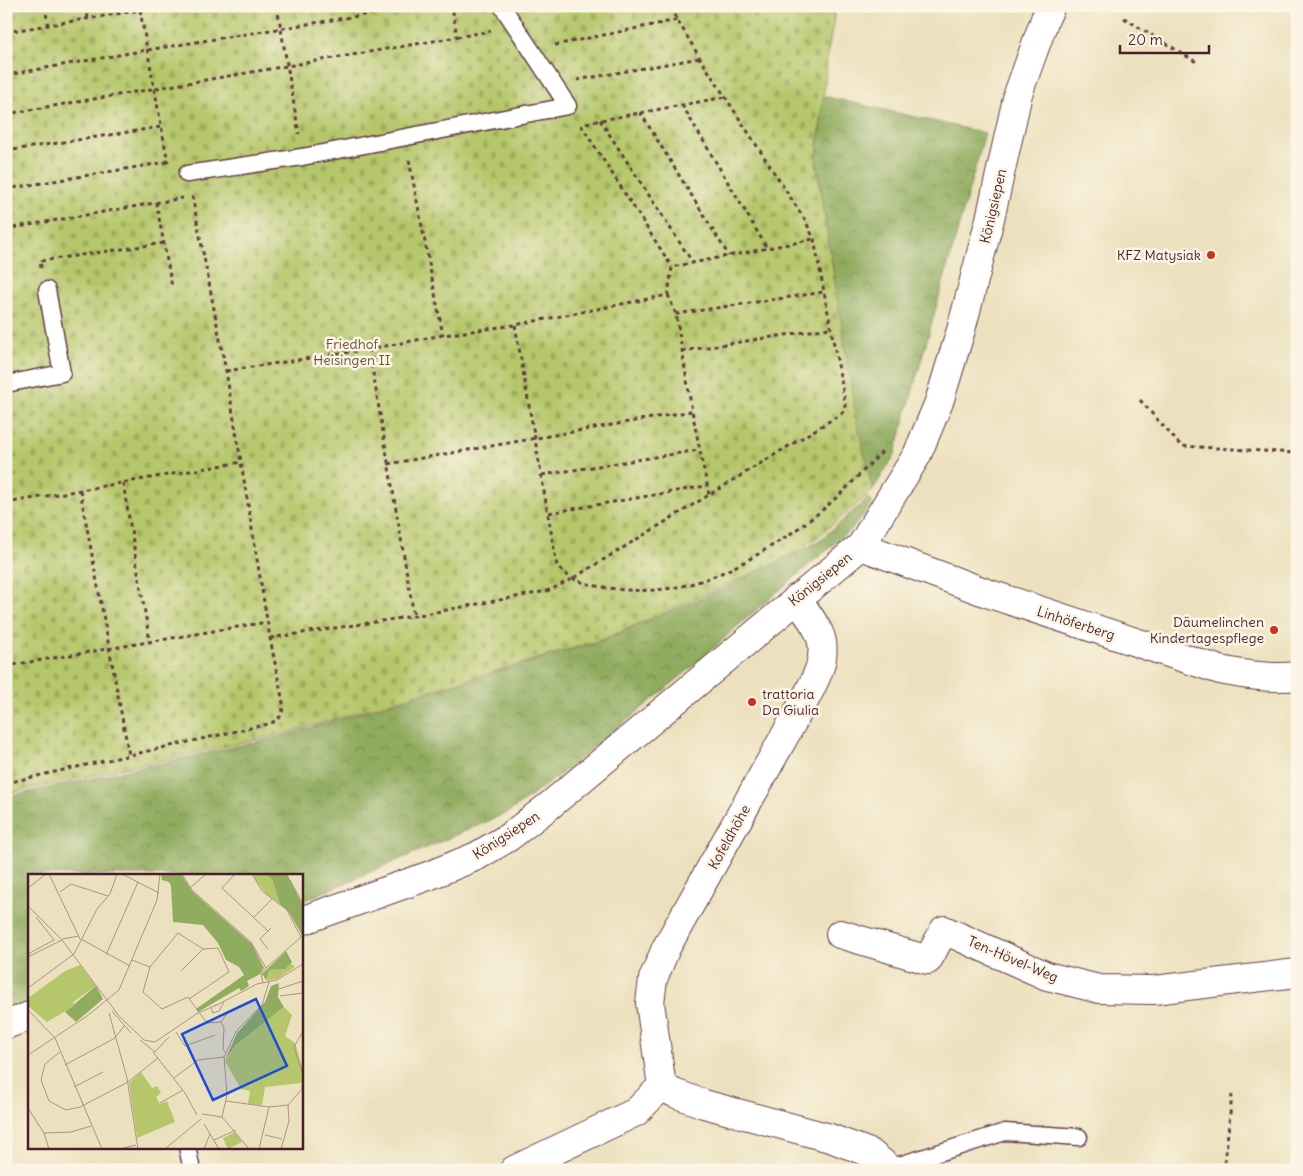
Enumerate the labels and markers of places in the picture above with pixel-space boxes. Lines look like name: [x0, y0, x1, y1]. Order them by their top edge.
place label: KFZ Matysiak: [1117, 246, 1201, 264]
marker: KFZ Matysiak: [1205, 249, 1217, 261]
place label: Däumelinchen Kindertagespflege: [1150, 613, 1264, 647]
marker: Däumelinchen Kindertagespflege: [1268, 624, 1280, 636]
place label: trattoria Da Giulia: [762, 685, 819, 719]
marker: trattoria Da Giulia: [746, 696, 758, 708]

